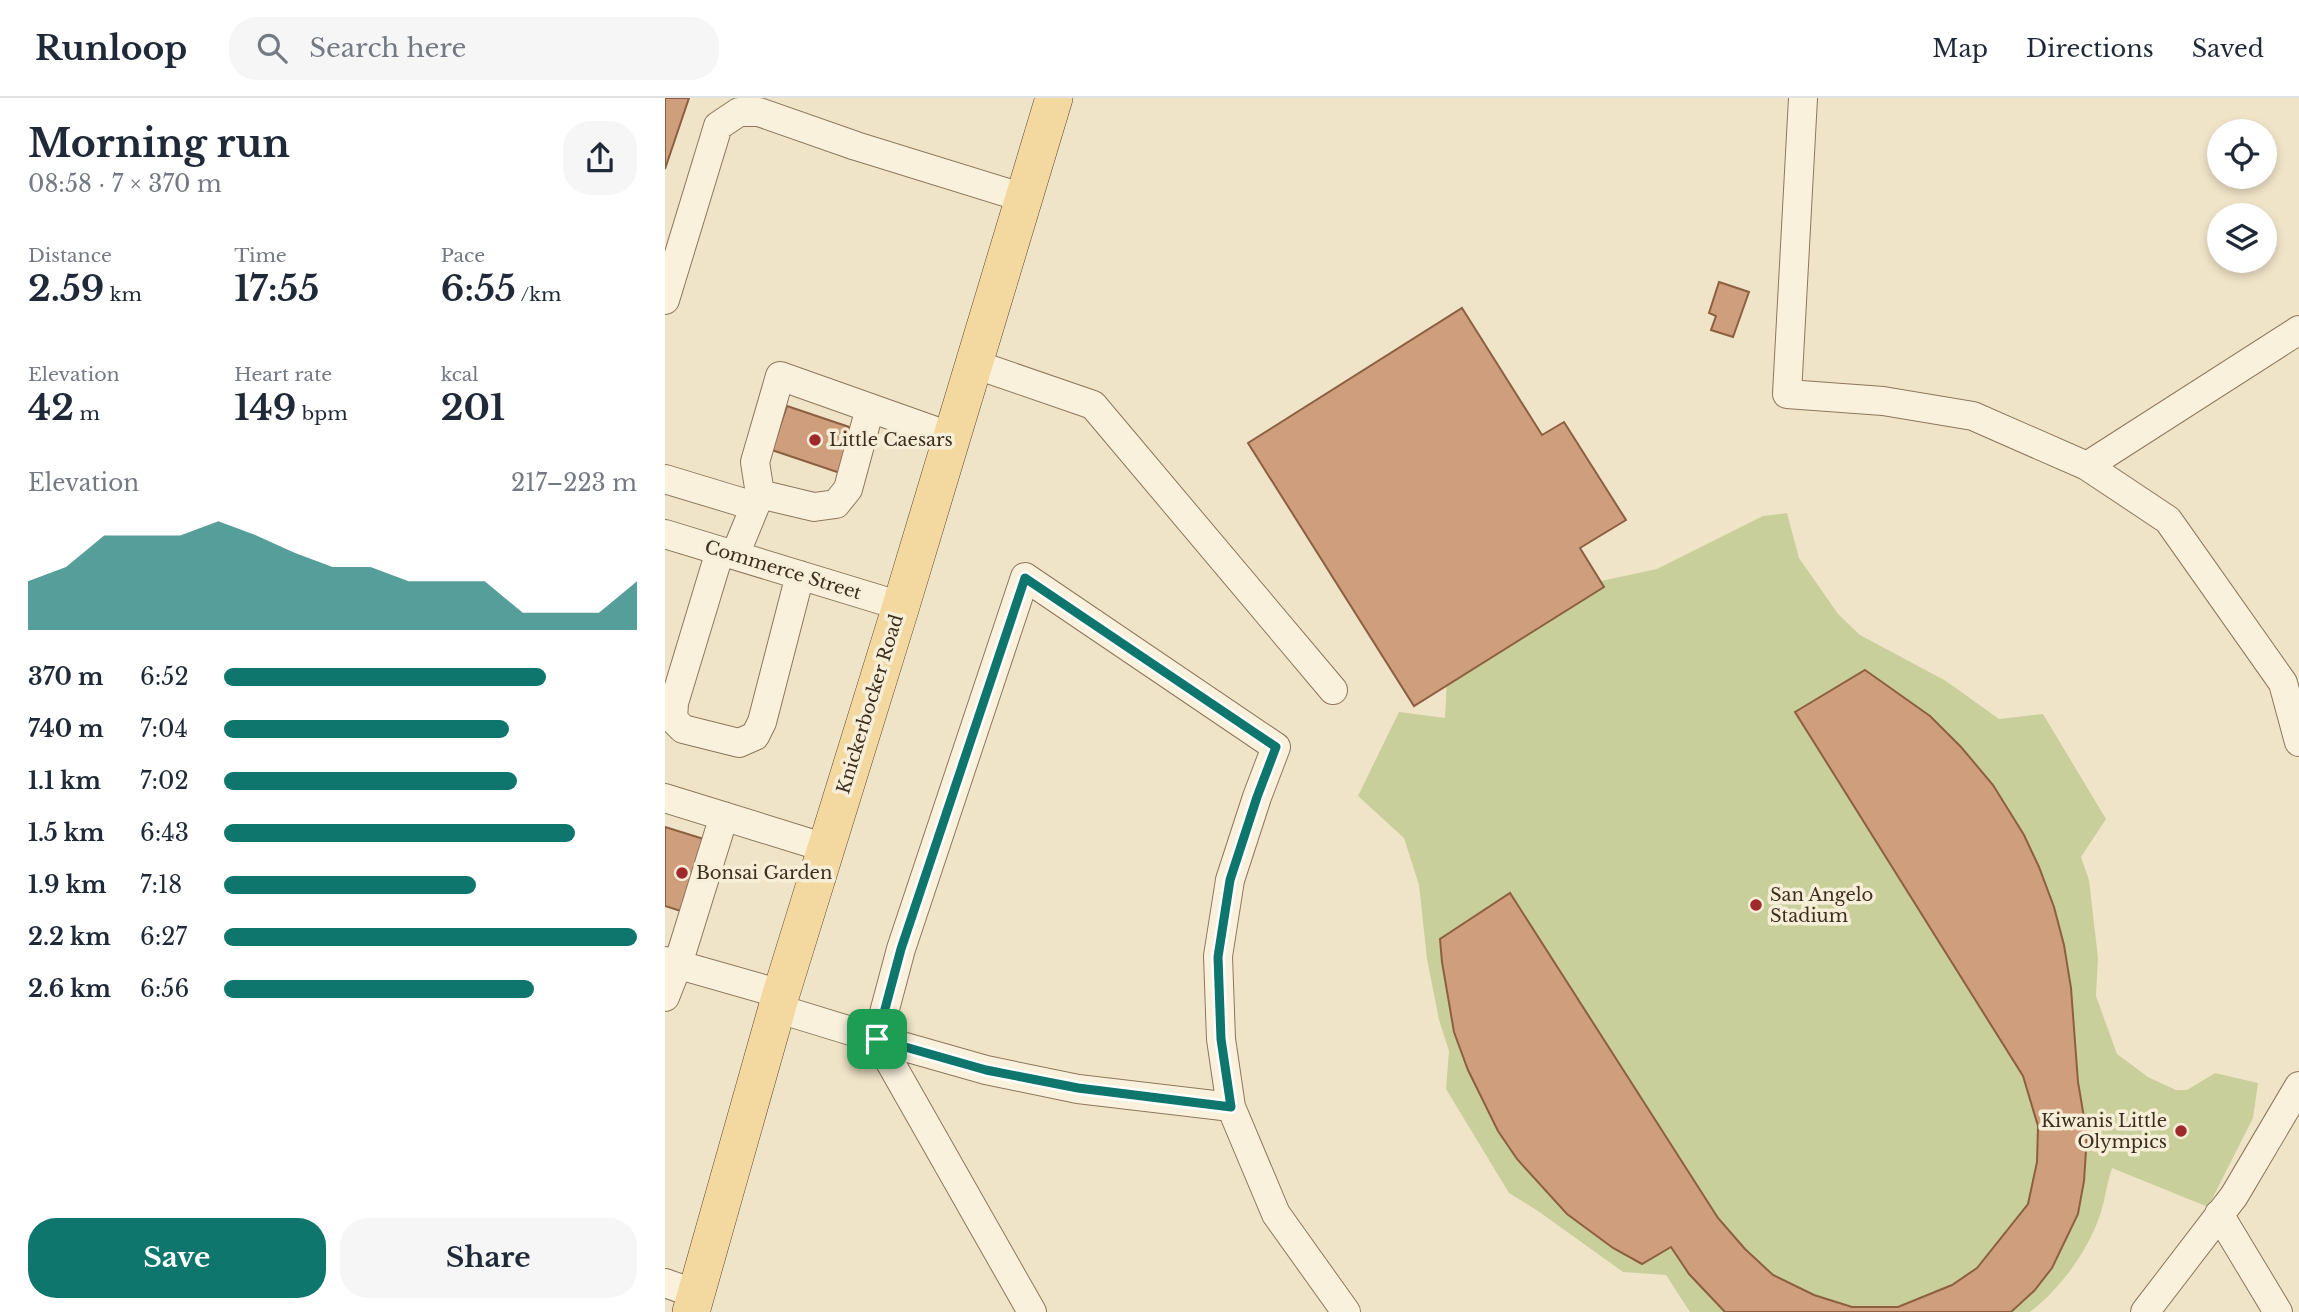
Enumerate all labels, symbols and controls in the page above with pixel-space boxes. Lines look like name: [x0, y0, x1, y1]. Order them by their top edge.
search box: [229, 17, 719, 80]
text: Runloop: [35, 28, 187, 69]
icon: search: [253, 29, 291, 67]
text: Search here: [309, 32, 466, 64]
text: Map: [1932, 34, 1988, 63]
text: Directions: [2026, 34, 2154, 63]
text: Saved: [2192, 34, 2264, 63]
map controls: [2207, 119, 2277, 273]
button: locate: [2207, 119, 2277, 189]
text: Morning run: [28, 120, 290, 167]
button: share: [563, 121, 637, 195]
text: 08:58 · 7 × 370 m: [28, 170, 222, 198]
button: layers: [2207, 203, 2277, 273]
text: Distance: [28, 244, 112, 267]
text: Time: [234, 244, 287, 267]
text: Pace: [441, 244, 485, 267]
text: 2.59: [28, 267, 104, 310]
text: 17:55: [234, 267, 319, 310]
text: 6:55: [441, 267, 516, 310]
text: km: [104, 283, 142, 306]
text: /km: [516, 283, 561, 306]
text: Elevation: [28, 363, 120, 386]
text: Heart rate: [234, 363, 332, 386]
text: kcal: [441, 363, 479, 386]
text: 42: [28, 386, 74, 429]
text: 149: [234, 386, 296, 429]
text: 201: [441, 386, 505, 429]
text: m: [74, 402, 100, 425]
text: bpm: [296, 402, 348, 425]
place label: Little Caesars: [829, 429, 953, 451]
marker: Little Caesars: [807, 432, 823, 448]
text: Elevation: [28, 469, 139, 497]
text: 217–223 m: [511, 469, 637, 497]
street label: Commerce Street: [702, 536, 864, 604]
street label: Knickerbocker Road: [832, 612, 908, 796]
text: 370 m: [28, 663, 103, 691]
text: 6:52: [140, 663, 189, 691]
text: 740 m: [28, 715, 104, 743]
text: 7:04: [140, 715, 188, 743]
text: 1.1 km: [28, 767, 101, 795]
text: 7:02: [140, 767, 189, 795]
text: 1.5 km: [28, 819, 105, 847]
text: 6:43: [140, 819, 189, 847]
place label: Bonsai Garden: [696, 862, 832, 884]
marker: Bonsai Garden: [674, 865, 690, 881]
text: 1.9 km: [28, 871, 106, 899]
text: 7:18: [140, 871, 182, 899]
place label: San Angelo Stadium: [1770, 884, 1873, 927]
marker: San Angelo Stadium: [1748, 897, 1764, 913]
text: 2.2 km: [28, 923, 111, 951]
text: 6:27: [140, 923, 187, 951]
text: 2.6 km: [28, 975, 111, 1003]
text: 6:56: [140, 975, 189, 1003]
pin: [847, 1009, 907, 1069]
icon: arrive: [858, 1020, 896, 1058]
place label: Kiwanis Little Olympics: [2041, 1110, 2167, 1153]
marker: Kiwanis Little Olympics: [2173, 1123, 2189, 1139]
button: Save: [28, 1218, 326, 1298]
button: Share: [340, 1218, 637, 1298]

